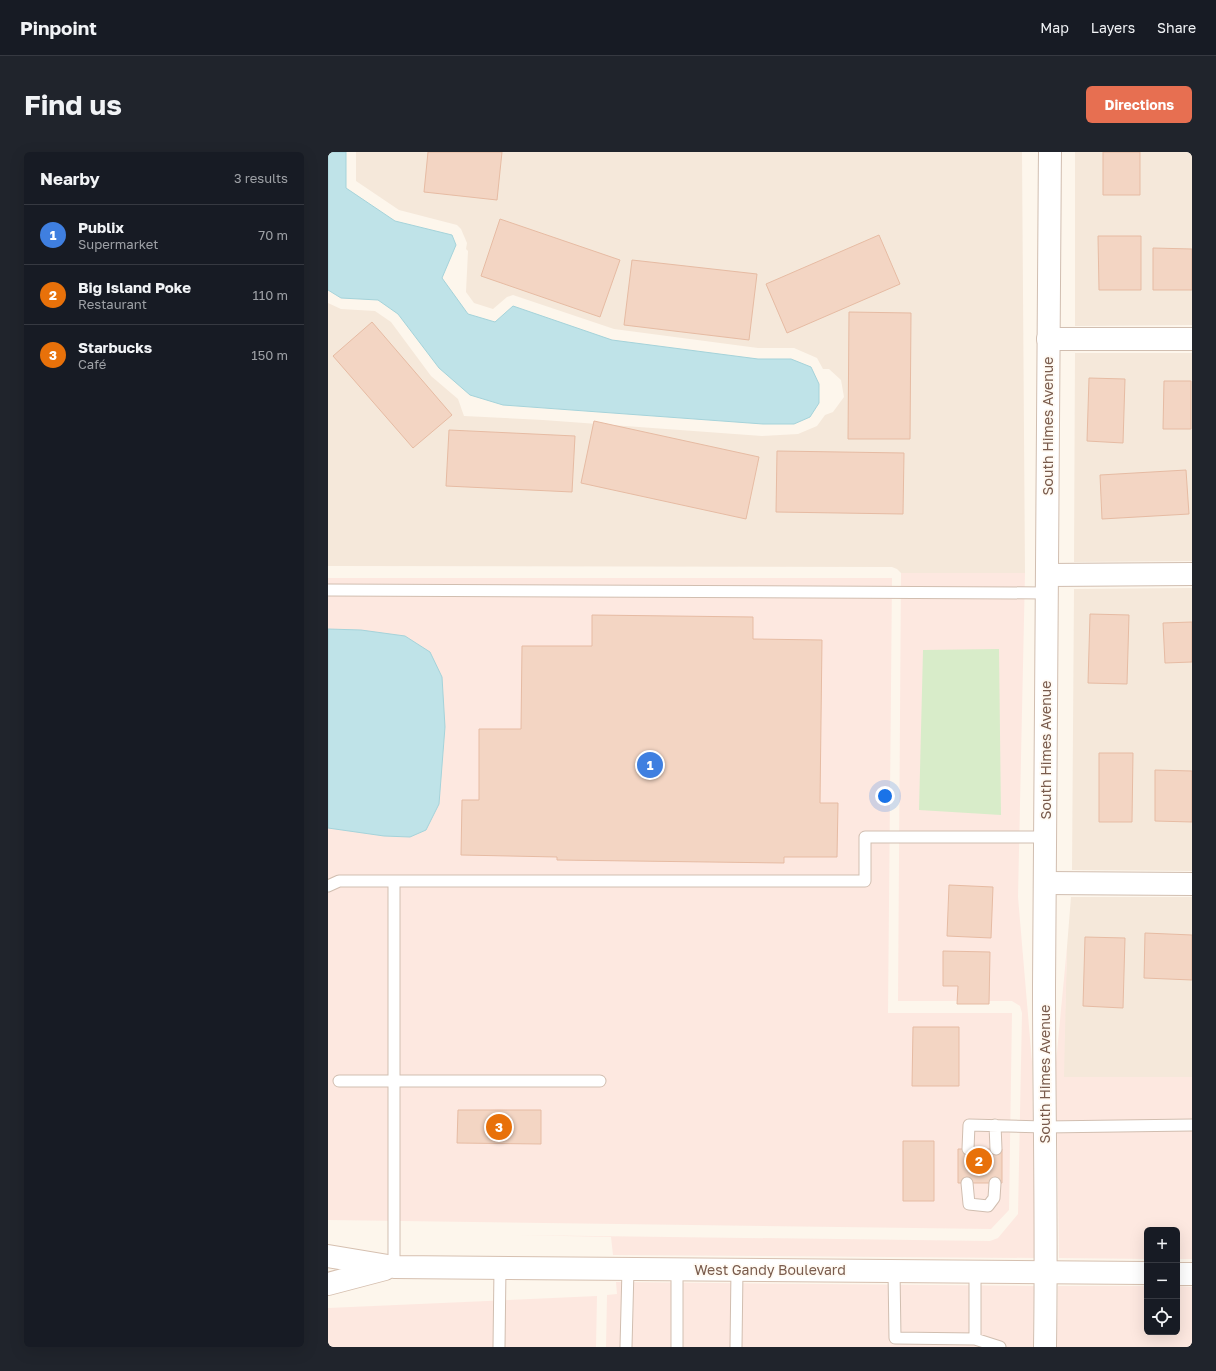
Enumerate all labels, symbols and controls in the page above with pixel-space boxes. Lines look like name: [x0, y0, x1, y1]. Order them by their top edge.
text: Pinpoint: [20, 16, 97, 39]
text: Map: [1040, 19, 1069, 36]
text: Layers: [1091, 19, 1135, 36]
text: Share: [1157, 19, 1196, 36]
button: Directions: [1086, 86, 1192, 123]
text: Find us: [24, 88, 122, 121]
text: Nearby: [40, 168, 100, 189]
text: 3 results: [234, 170, 288, 186]
text: Publix: [78, 218, 124, 236]
text: 1: [50, 227, 56, 243]
text: 70 m: [258, 227, 288, 243]
text: Supermarket: [78, 236, 159, 252]
text: Big Island Poke: [78, 278, 191, 296]
text: 2: [49, 287, 57, 303]
text: 110 m: [253, 287, 288, 303]
text: Restaurant: [78, 296, 147, 312]
text: Starbucks: [78, 338, 152, 356]
text: 3: [49, 347, 57, 363]
text: 150 m: [251, 347, 288, 363]
text: Café: [78, 356, 106, 372]
street label: South Himes Avenue: [1039, 357, 1056, 495]
street label: South Himes Avenue: [1037, 681, 1054, 819]
pin: 1: [637, 750, 663, 780]
your location: [875, 786, 895, 806]
street label: South Himes Avenue: [1036, 1005, 1053, 1143]
pin: 3: [486, 1112, 512, 1142]
pin: 2: [966, 1146, 992, 1176]
map controls: [1144, 1227, 1180, 1335]
button: +: [1144, 1227, 1180, 1263]
street label: West Gandy Boulevard: [694, 1261, 846, 1278]
button: −: [1144, 1263, 1180, 1299]
button: locate: [1144, 1299, 1180, 1335]

